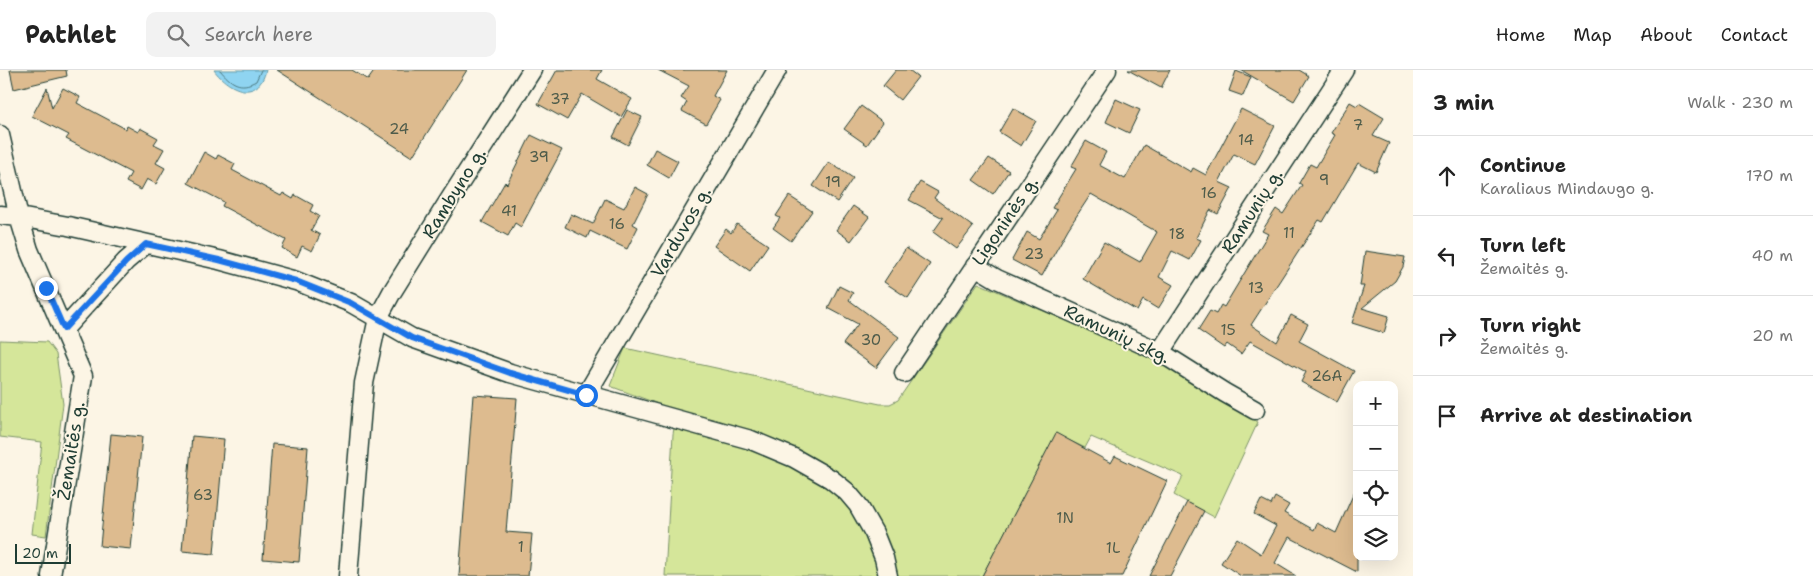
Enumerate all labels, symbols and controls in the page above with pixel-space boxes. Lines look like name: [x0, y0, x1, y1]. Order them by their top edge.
search box: [146, 12, 496, 57]
text: Pathlet: [25, 19, 116, 51]
icon: search: [164, 21, 192, 49]
text: Search here: [204, 22, 313, 47]
text: Home: [1496, 23, 1545, 47]
text: Map: [1573, 23, 1612, 47]
text: About: [1640, 23, 1693, 47]
text: Contact: [1721, 23, 1788, 47]
house number: 37: [550, 89, 570, 109]
text: 3 min: [1433, 89, 1494, 117]
text: Walk · 230 m: [1687, 92, 1793, 113]
house number: 7: [1353, 115, 1363, 135]
house number: 24: [389, 119, 409, 139]
house number: 14: [1238, 130, 1254, 150]
street label: Rambyno g.: [417, 143, 491, 243]
house number: 39: [529, 147, 549, 167]
text: Continue: [1480, 153, 1566, 178]
icon: ahead: [1433, 162, 1461, 190]
street label: Ramunių g.: [1216, 164, 1288, 258]
text: 170 m: [1746, 165, 1793, 186]
house number: 9: [1319, 170, 1329, 190]
house number: 19: [825, 172, 841, 192]
street label: Ligoninės g.: [966, 172, 1044, 270]
text: Karaliaus Mindaugo g.: [1480, 178, 1654, 199]
street label: Varduvos g.: [645, 182, 717, 282]
house number: 16: [1201, 183, 1217, 203]
house number: 41: [501, 201, 517, 221]
house number: 16: [609, 214, 625, 234]
house number: 11: [1283, 223, 1295, 243]
house number: 18: [1169, 224, 1185, 244]
text: Turn left: [1480, 233, 1566, 258]
icon: left: [1433, 242, 1461, 270]
house number: 23: [1024, 244, 1044, 264]
text: 40 m: [1751, 245, 1793, 266]
text: Žemaitės g.: [1480, 258, 1568, 279]
route end: [35, 277, 58, 300]
house number: 13: [1248, 278, 1264, 298]
street label: Ramunių skg.: [1060, 299, 1174, 369]
text: Turn right: [1480, 313, 1581, 338]
house number: 15: [1220, 320, 1236, 340]
icon: right: [1433, 322, 1461, 350]
text: 20 m: [1752, 325, 1793, 346]
house number: 30: [861, 330, 881, 350]
text: Žemaitės g.: [1480, 338, 1568, 359]
house number: 26A: [1312, 366, 1343, 386]
map controls: [1353, 381, 1398, 561]
button: +: [1353, 381, 1398, 426]
route start: [575, 384, 598, 407]
street label: Žemaitės g.: [51, 400, 91, 502]
icon: arrive: [1433, 402, 1461, 430]
text: Arrive at destination: [1480, 403, 1692, 428]
button: −: [1353, 426, 1398, 471]
button: locate: [1353, 471, 1398, 516]
house number: 63: [193, 485, 213, 505]
house number: 1N: [1056, 508, 1074, 528]
button: layers: [1353, 516, 1398, 561]
house number: 1: [518, 537, 524, 557]
house number: 1L: [1106, 538, 1120, 558]
scale bar: [15, 541, 71, 564]
text: 20 m: [22, 544, 58, 562]

